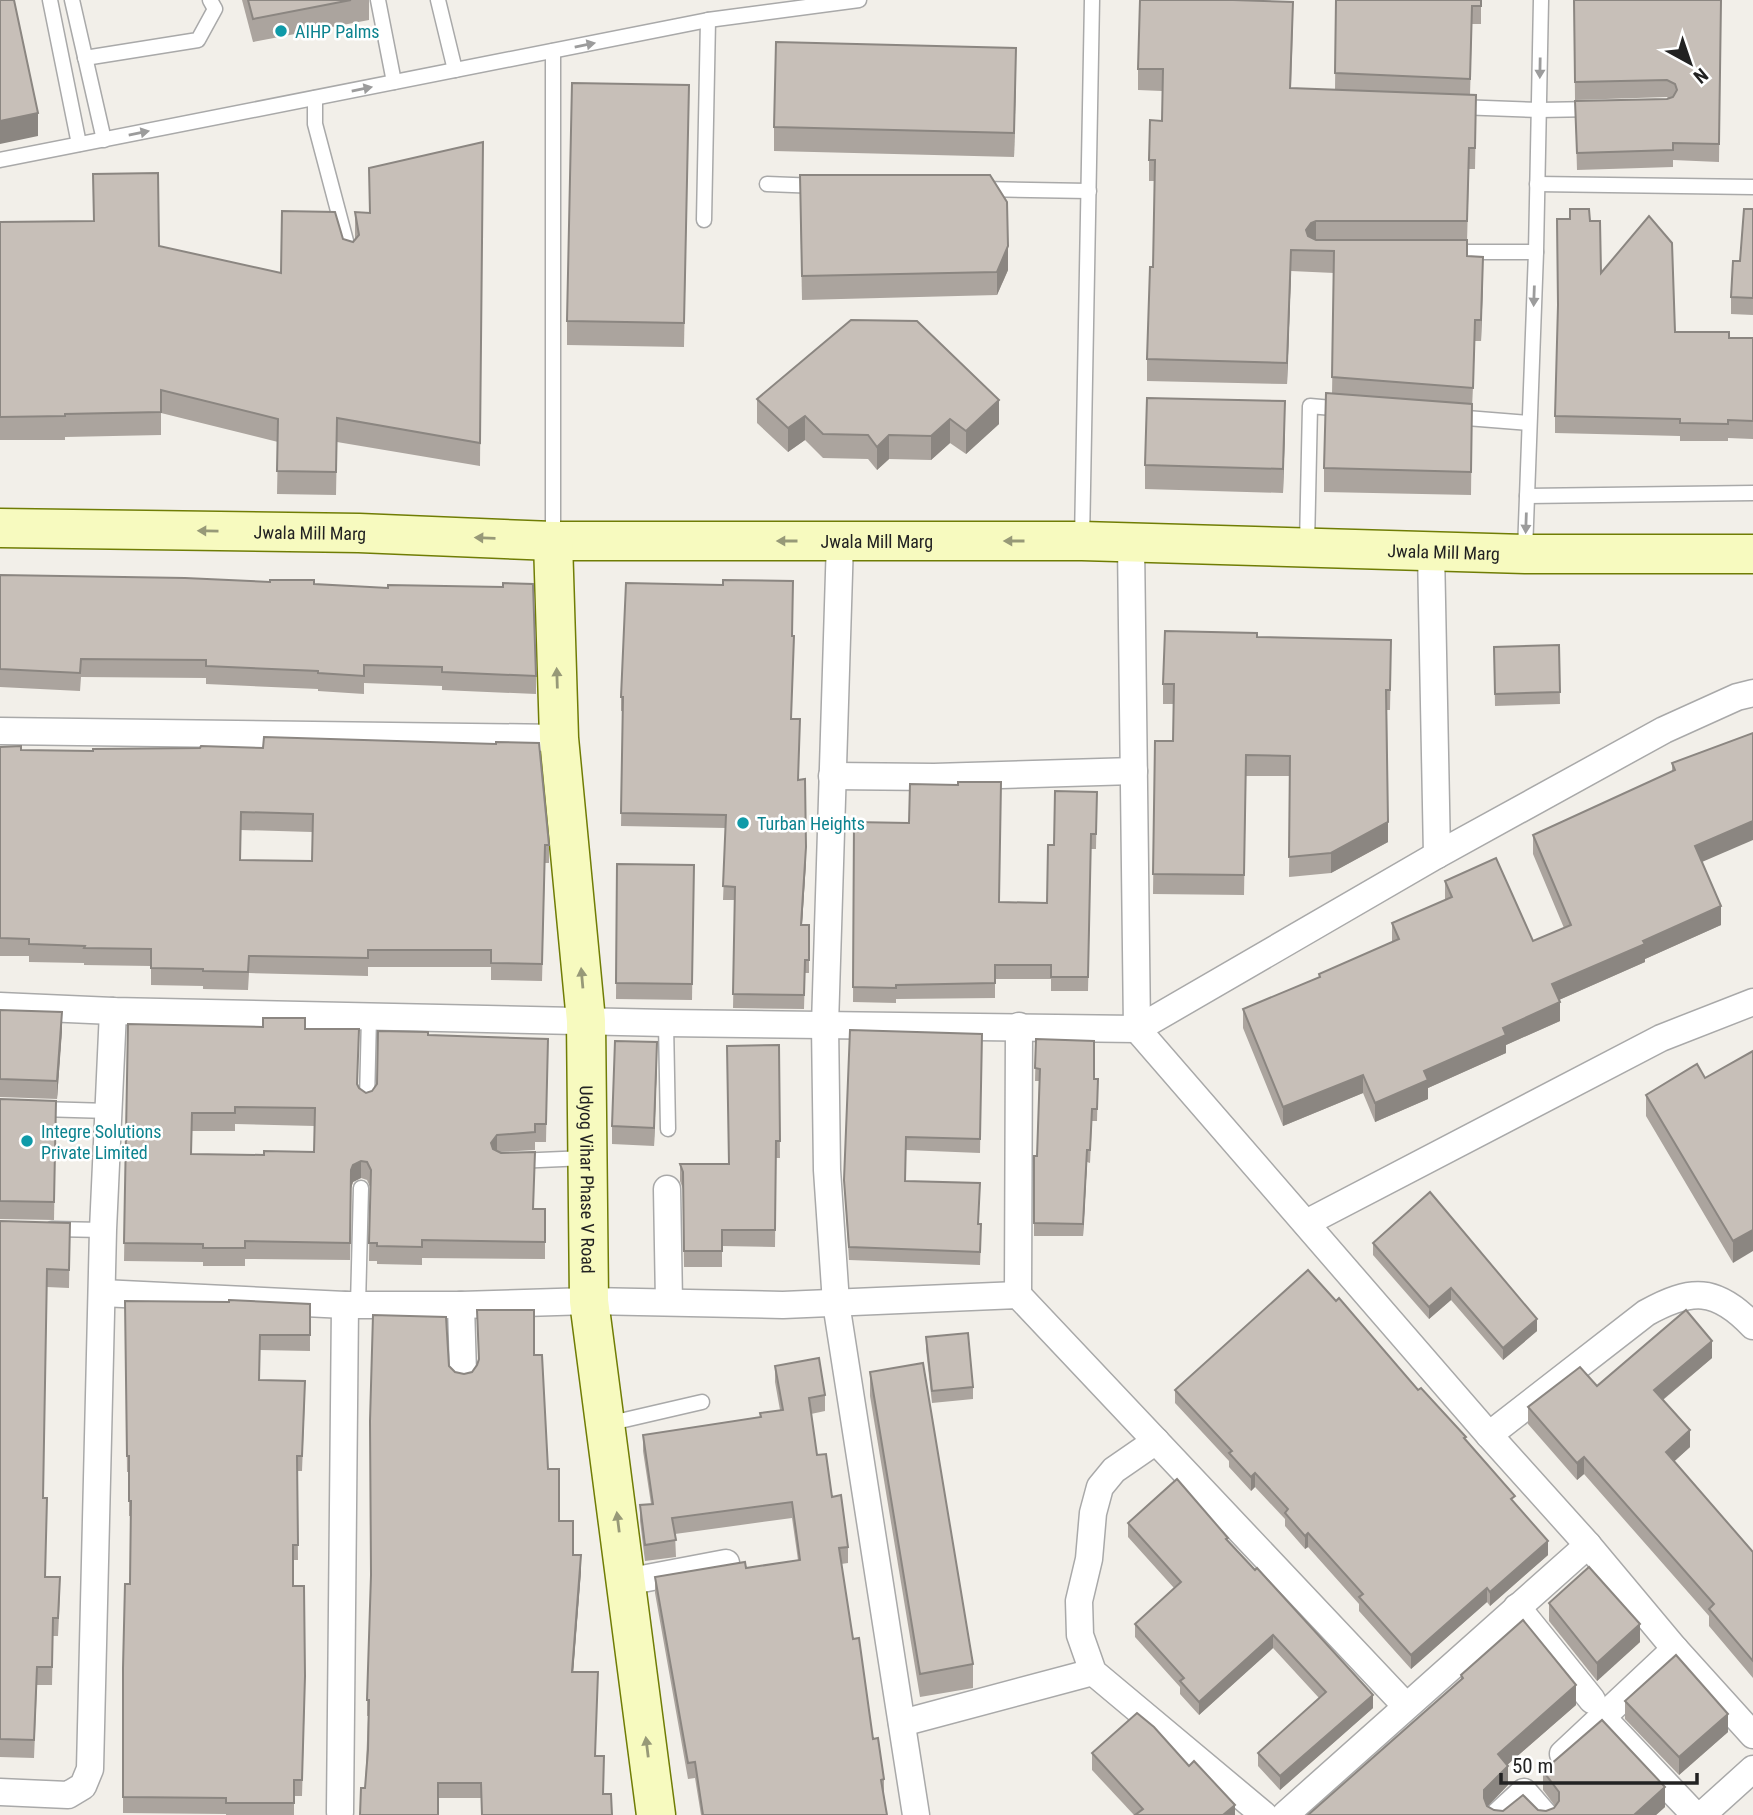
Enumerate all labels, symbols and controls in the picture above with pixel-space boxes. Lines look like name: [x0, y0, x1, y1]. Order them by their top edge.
place label: AIHP Palms: [295, 21, 380, 42]
marker: AIHP Palms: [273, 23, 289, 39]
north arrow: [1655, 28, 1725, 98]
one-way arrow: [574, 39, 596, 50]
one-way arrow: [1534, 57, 1546, 79]
text: N: [1689, 63, 1712, 88]
one-way arrow: [351, 83, 373, 94]
one-way arrow: [128, 127, 150, 138]
one-way arrow: [1528, 285, 1540, 307]
one-way arrow: [1520, 512, 1532, 534]
street label: Jwala Mill Marg: [254, 521, 367, 544]
one-way arrow: [197, 525, 219, 537]
street label: Jwala Mill Marg: [821, 531, 933, 552]
one-way arrow: [473, 532, 495, 543]
one-way arrow: [775, 535, 797, 547]
one-way arrow: [1003, 535, 1025, 547]
street label: Jwala Mill Marg: [1387, 539, 1500, 564]
one-way arrow: [551, 667, 563, 689]
place label: Turban Heights: [757, 813, 865, 834]
marker: Turban Heights: [735, 815, 751, 831]
one-way arrow: [576, 967, 587, 989]
street label: Udyog Vihar Phase V Road: [576, 1085, 599, 1274]
place label: Integre Solutions Private Limited: [41, 1121, 161, 1163]
marker: Integre Solutions Private Limited: [19, 1133, 35, 1149]
one-way arrow: [612, 1511, 623, 1533]
one-way arrow: [642, 1736, 653, 1758]
scale bar: [1501, 1742, 1697, 1786]
text: 50 m: [1512, 1754, 1553, 1778]

